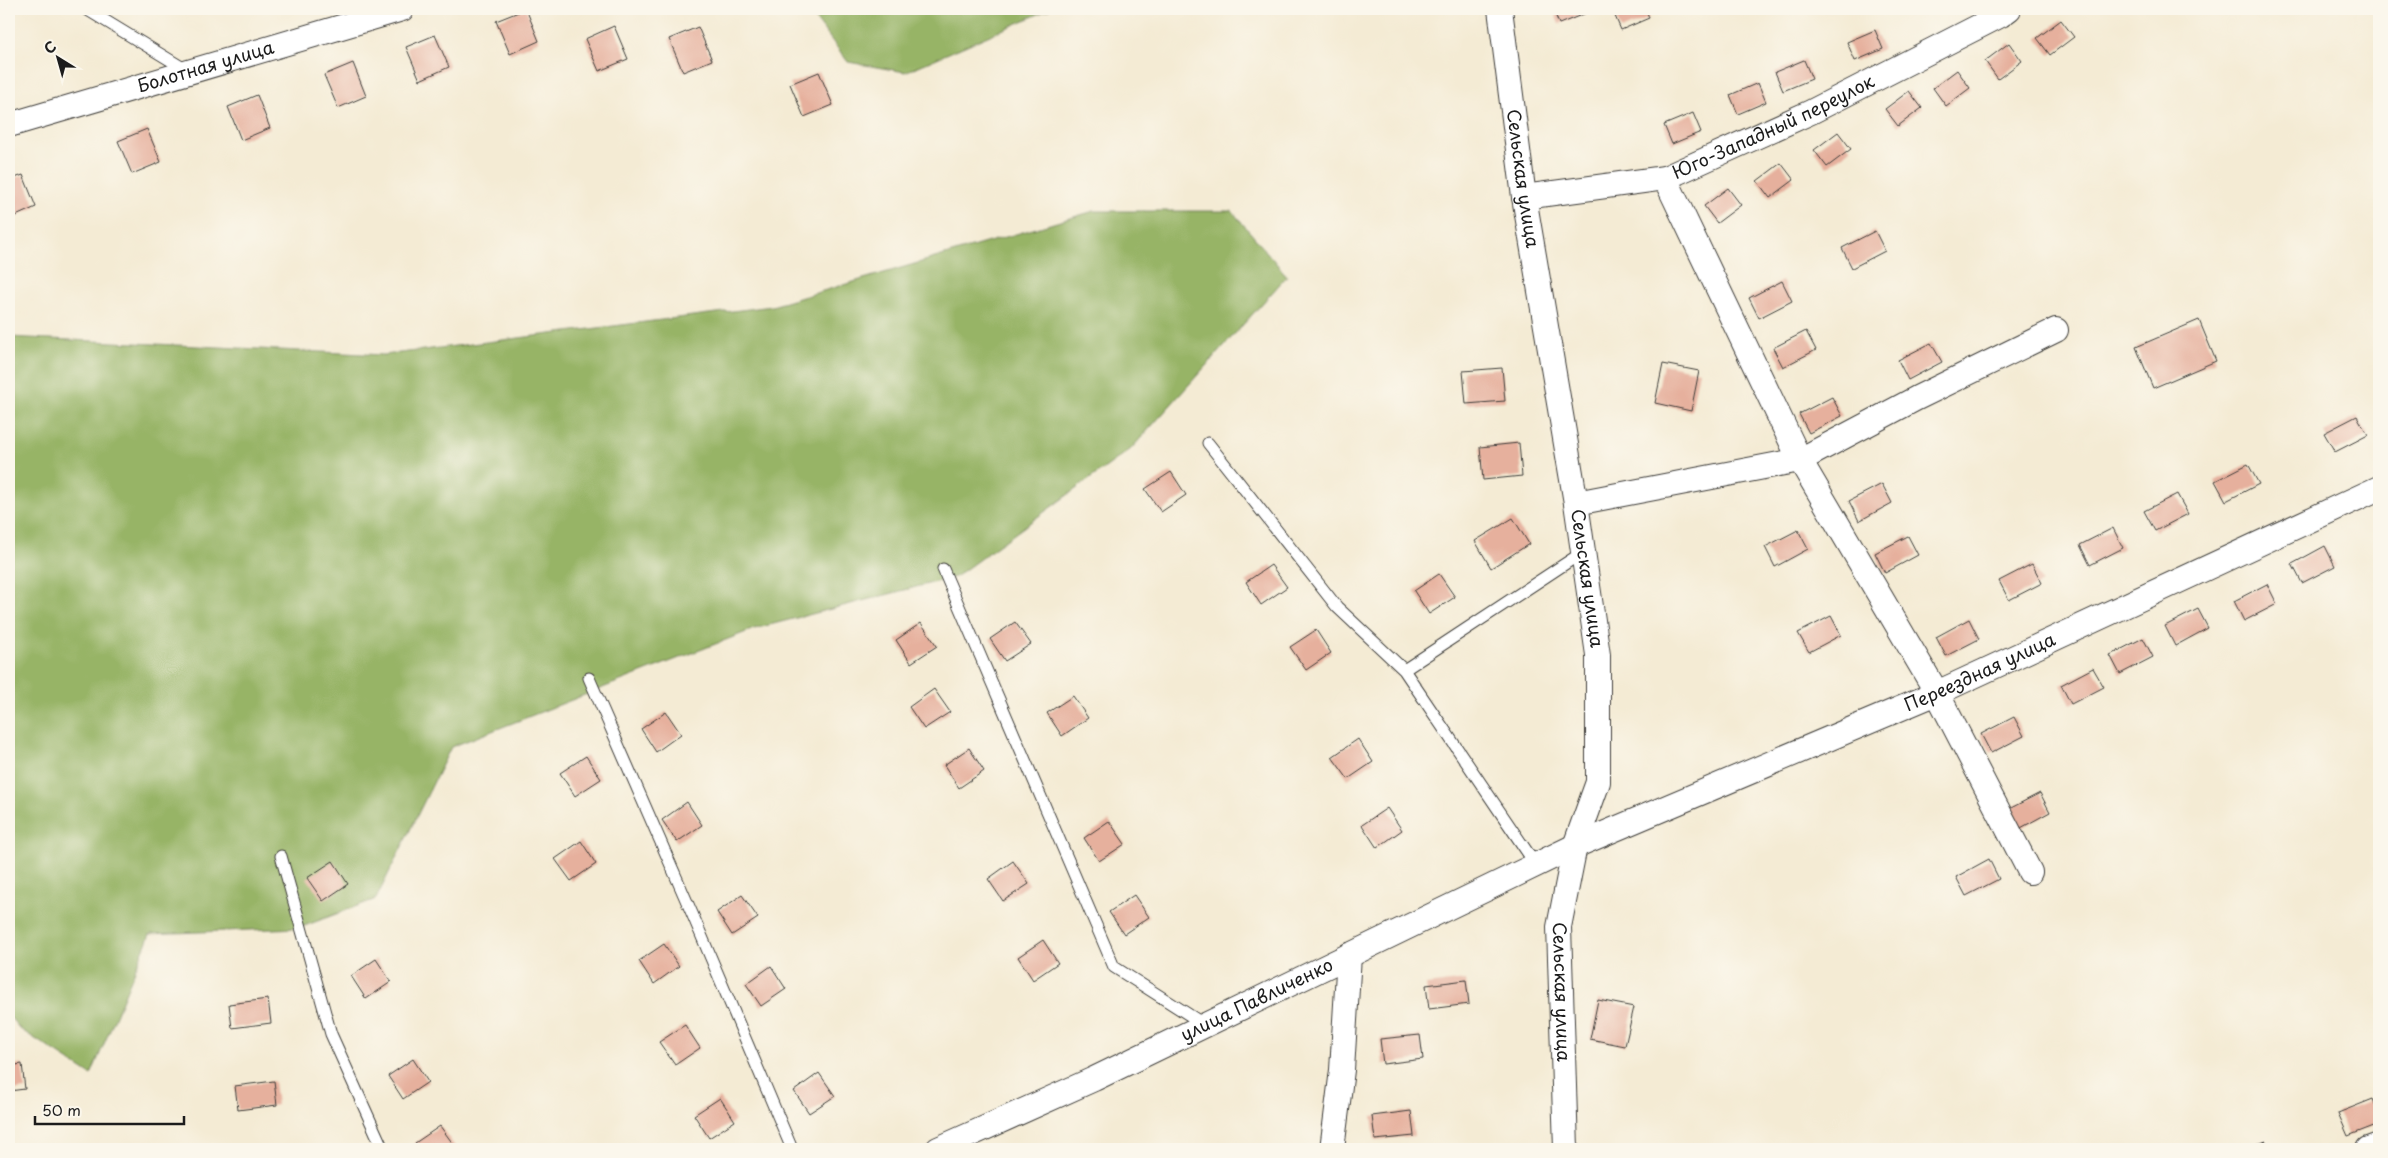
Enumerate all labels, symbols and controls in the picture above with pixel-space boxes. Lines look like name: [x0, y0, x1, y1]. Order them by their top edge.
north arrow: [32, 32, 82, 82]
street label: Болотная улица: [134, 32, 277, 98]
text: С: [39, 36, 60, 59]
street label: Юго-Западный переулок: [1667, 67, 1879, 185]
street label: Сельская улица: [1501, 107, 1548, 250]
street label: Сельская улица: [1565, 507, 1612, 650]
street label: Переездная улица: [1900, 625, 2060, 717]
street label: Сельская улица: [1547, 922, 1578, 1063]
street label: улица Павличенко: [1175, 950, 1337, 1047]
scale bar: [35, 1093, 184, 1125]
text: 50 m: [42, 1098, 81, 1121]

